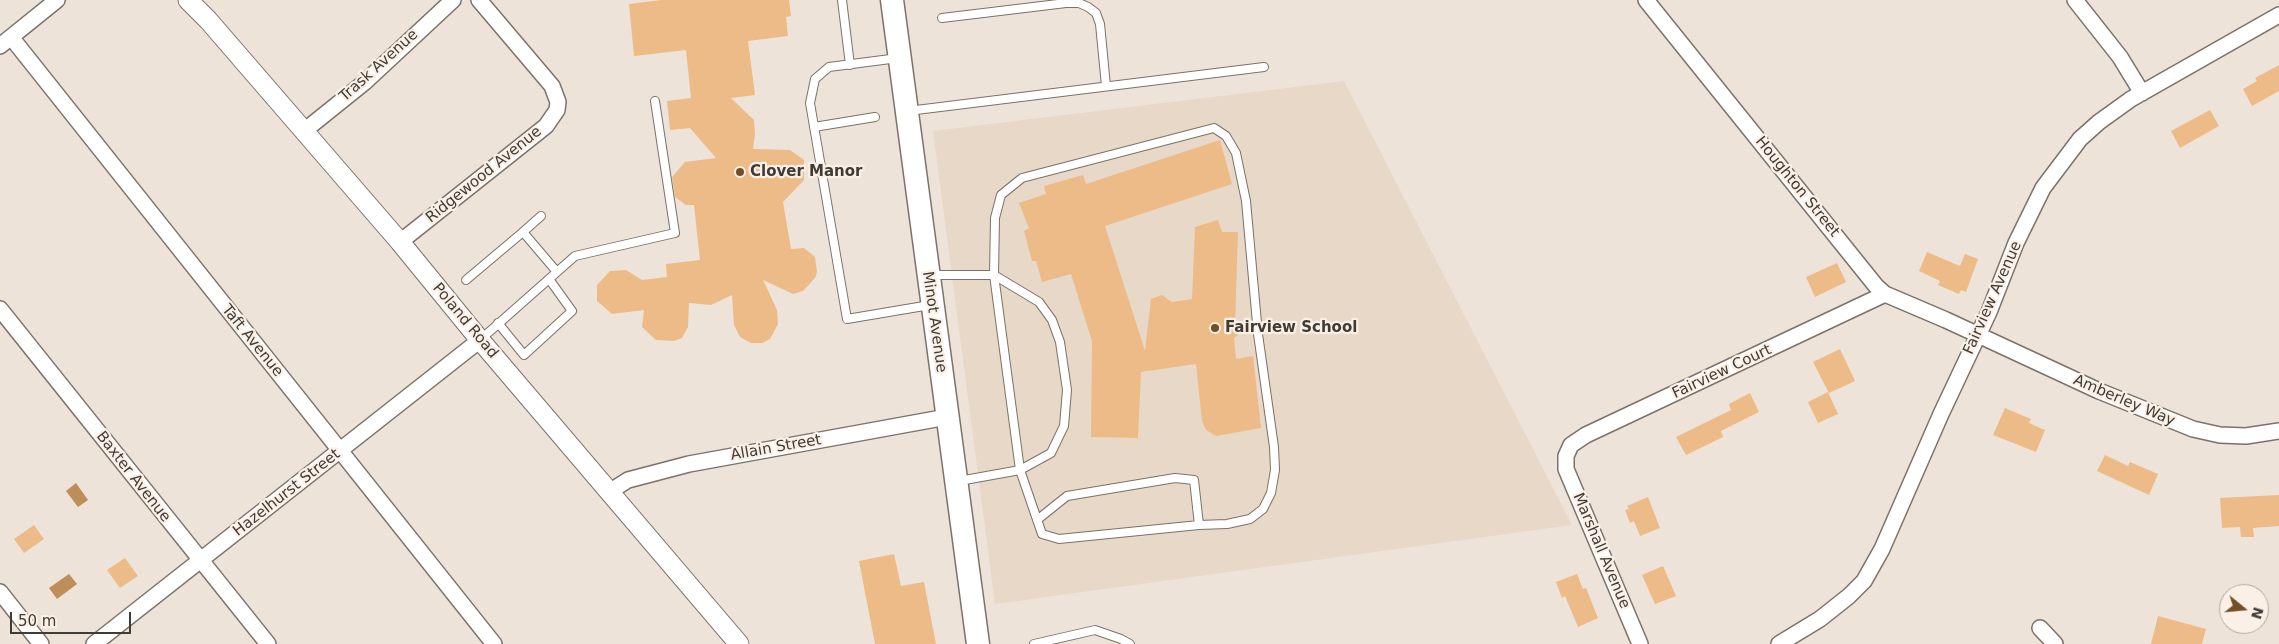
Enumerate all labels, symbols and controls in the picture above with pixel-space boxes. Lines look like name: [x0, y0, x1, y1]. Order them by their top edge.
street label: Trask Avenue: [336, 26, 422, 106]
street label: Ridgewood Avenue: [423, 123, 545, 227]
street label: Houghton Street: [1751, 133, 1843, 241]
place label: Clover Manor: [750, 163, 862, 181]
marker: Clover Manor: [734, 166, 746, 178]
street label: Fairview Avenue: [1960, 239, 2026, 357]
street label: Minot Avenue: [918, 270, 950, 374]
street label: Poland Road: [428, 280, 502, 362]
street label: Taft Avenue: [218, 301, 286, 381]
place label: Fairview School: [1225, 319, 1357, 337]
marker: Fairview School: [1209, 322, 1221, 334]
street label: Fairview Court: [1670, 341, 1774, 403]
street label: Amberley Way: [2070, 371, 2178, 431]
street label: Baxter Avenue: [92, 428, 174, 526]
street label: Allain Street: [729, 431, 823, 465]
street label: Hazelhurst Street: [230, 446, 344, 540]
street label: Marshall Avenue: [1569, 491, 1633, 611]
north arrow: [2219, 584, 2269, 634]
scale bar: [12, 602, 134, 634]
text: N: [2248, 605, 2267, 621]
text: 50 m: [18, 612, 56, 630]

